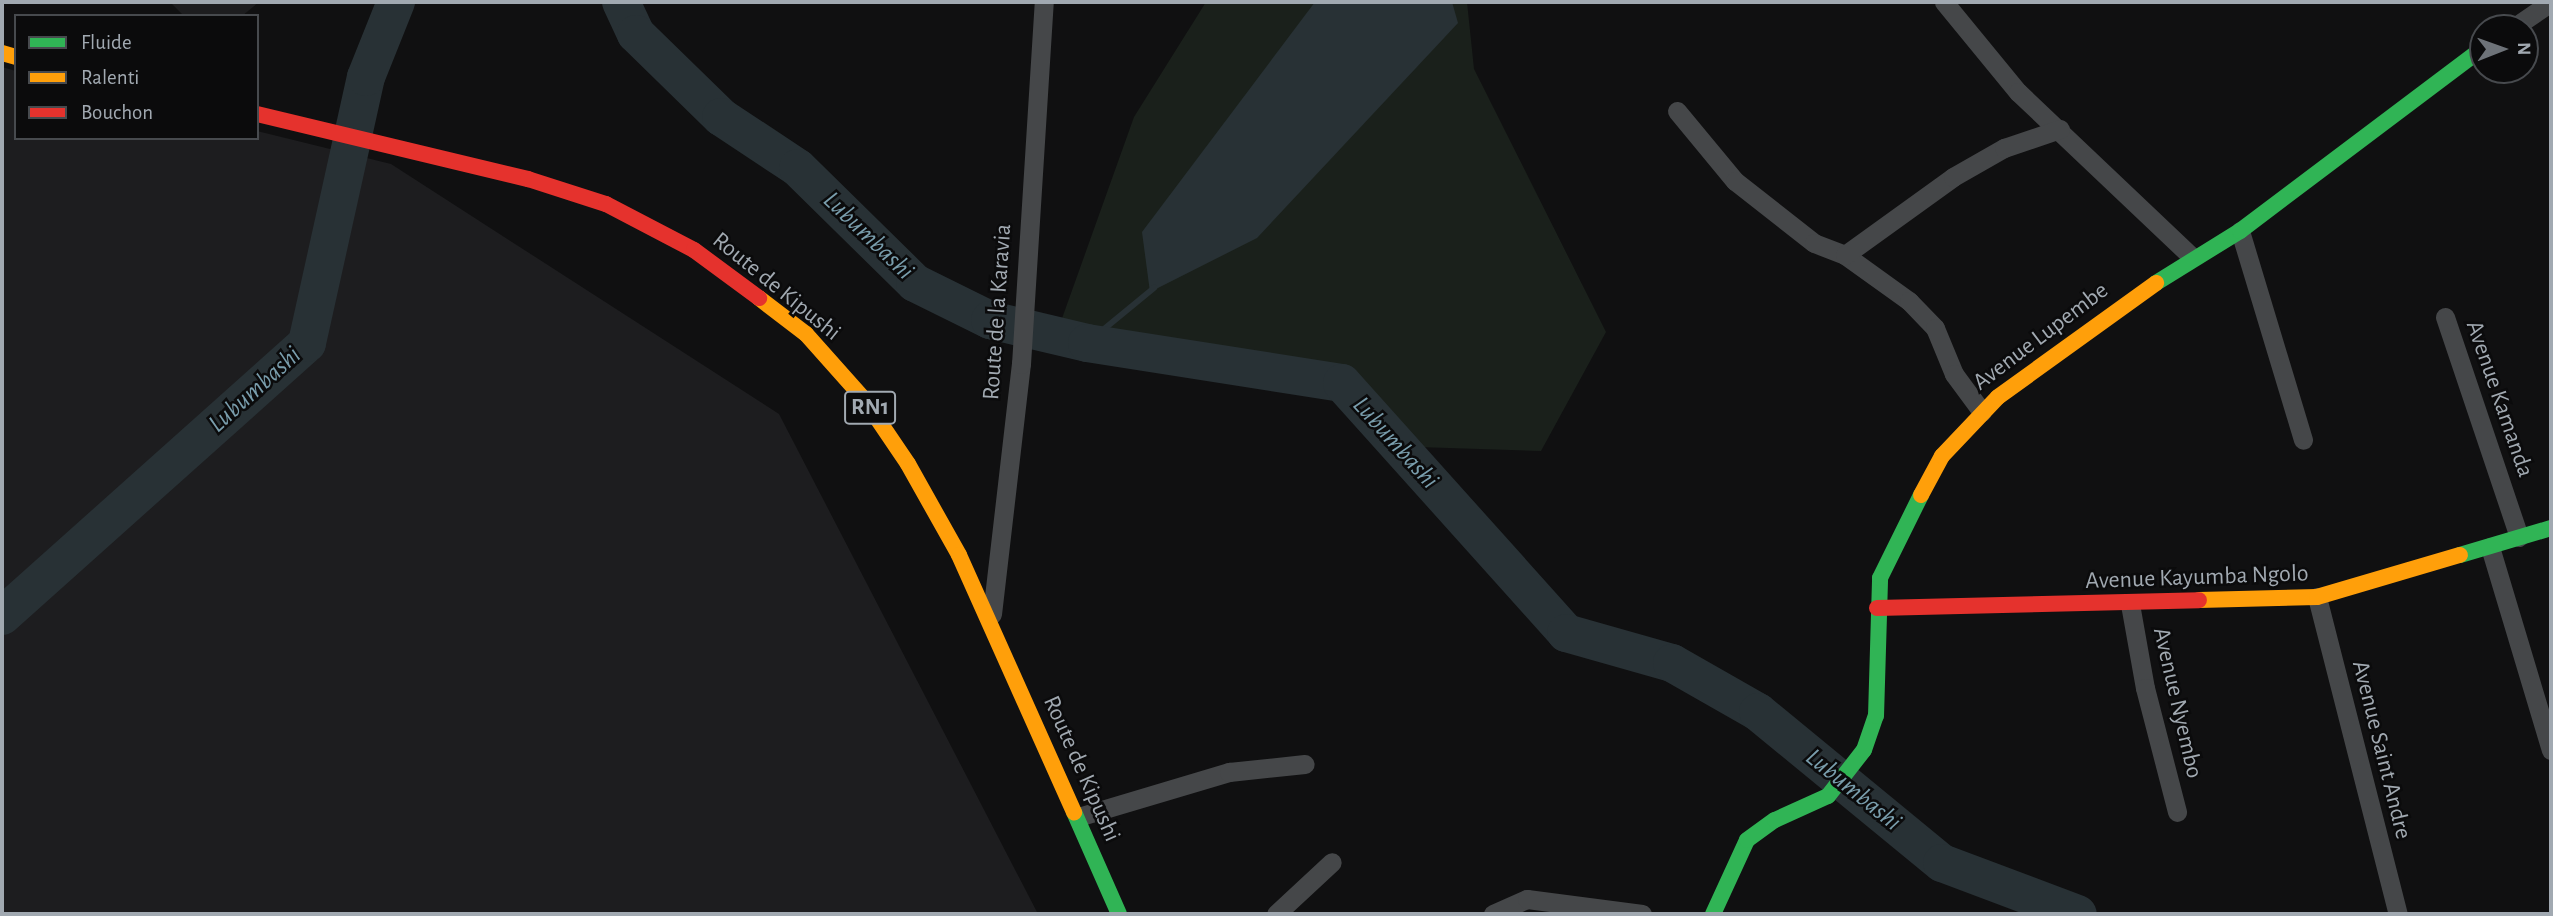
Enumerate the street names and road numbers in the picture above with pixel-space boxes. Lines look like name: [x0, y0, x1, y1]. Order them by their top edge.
street label: Route de la Karavia: [977, 223, 1019, 401]
street label: Route de Kipushi: [706, 226, 846, 348]
street label: Avenue Lupembe: [1968, 277, 2114, 397]
street label: Avenue Kamanda: [2459, 317, 2539, 481]
road number: RN1: [844, 388, 896, 428]
street label: Avenue Kayumba Ngolo: [2085, 560, 2309, 596]
street label: Avenue Nyembo: [2146, 625, 2208, 781]
street label: Avenue Saint Andre: [2345, 658, 2417, 842]
street label: Route de Kipushi: [1036, 692, 1126, 846]

